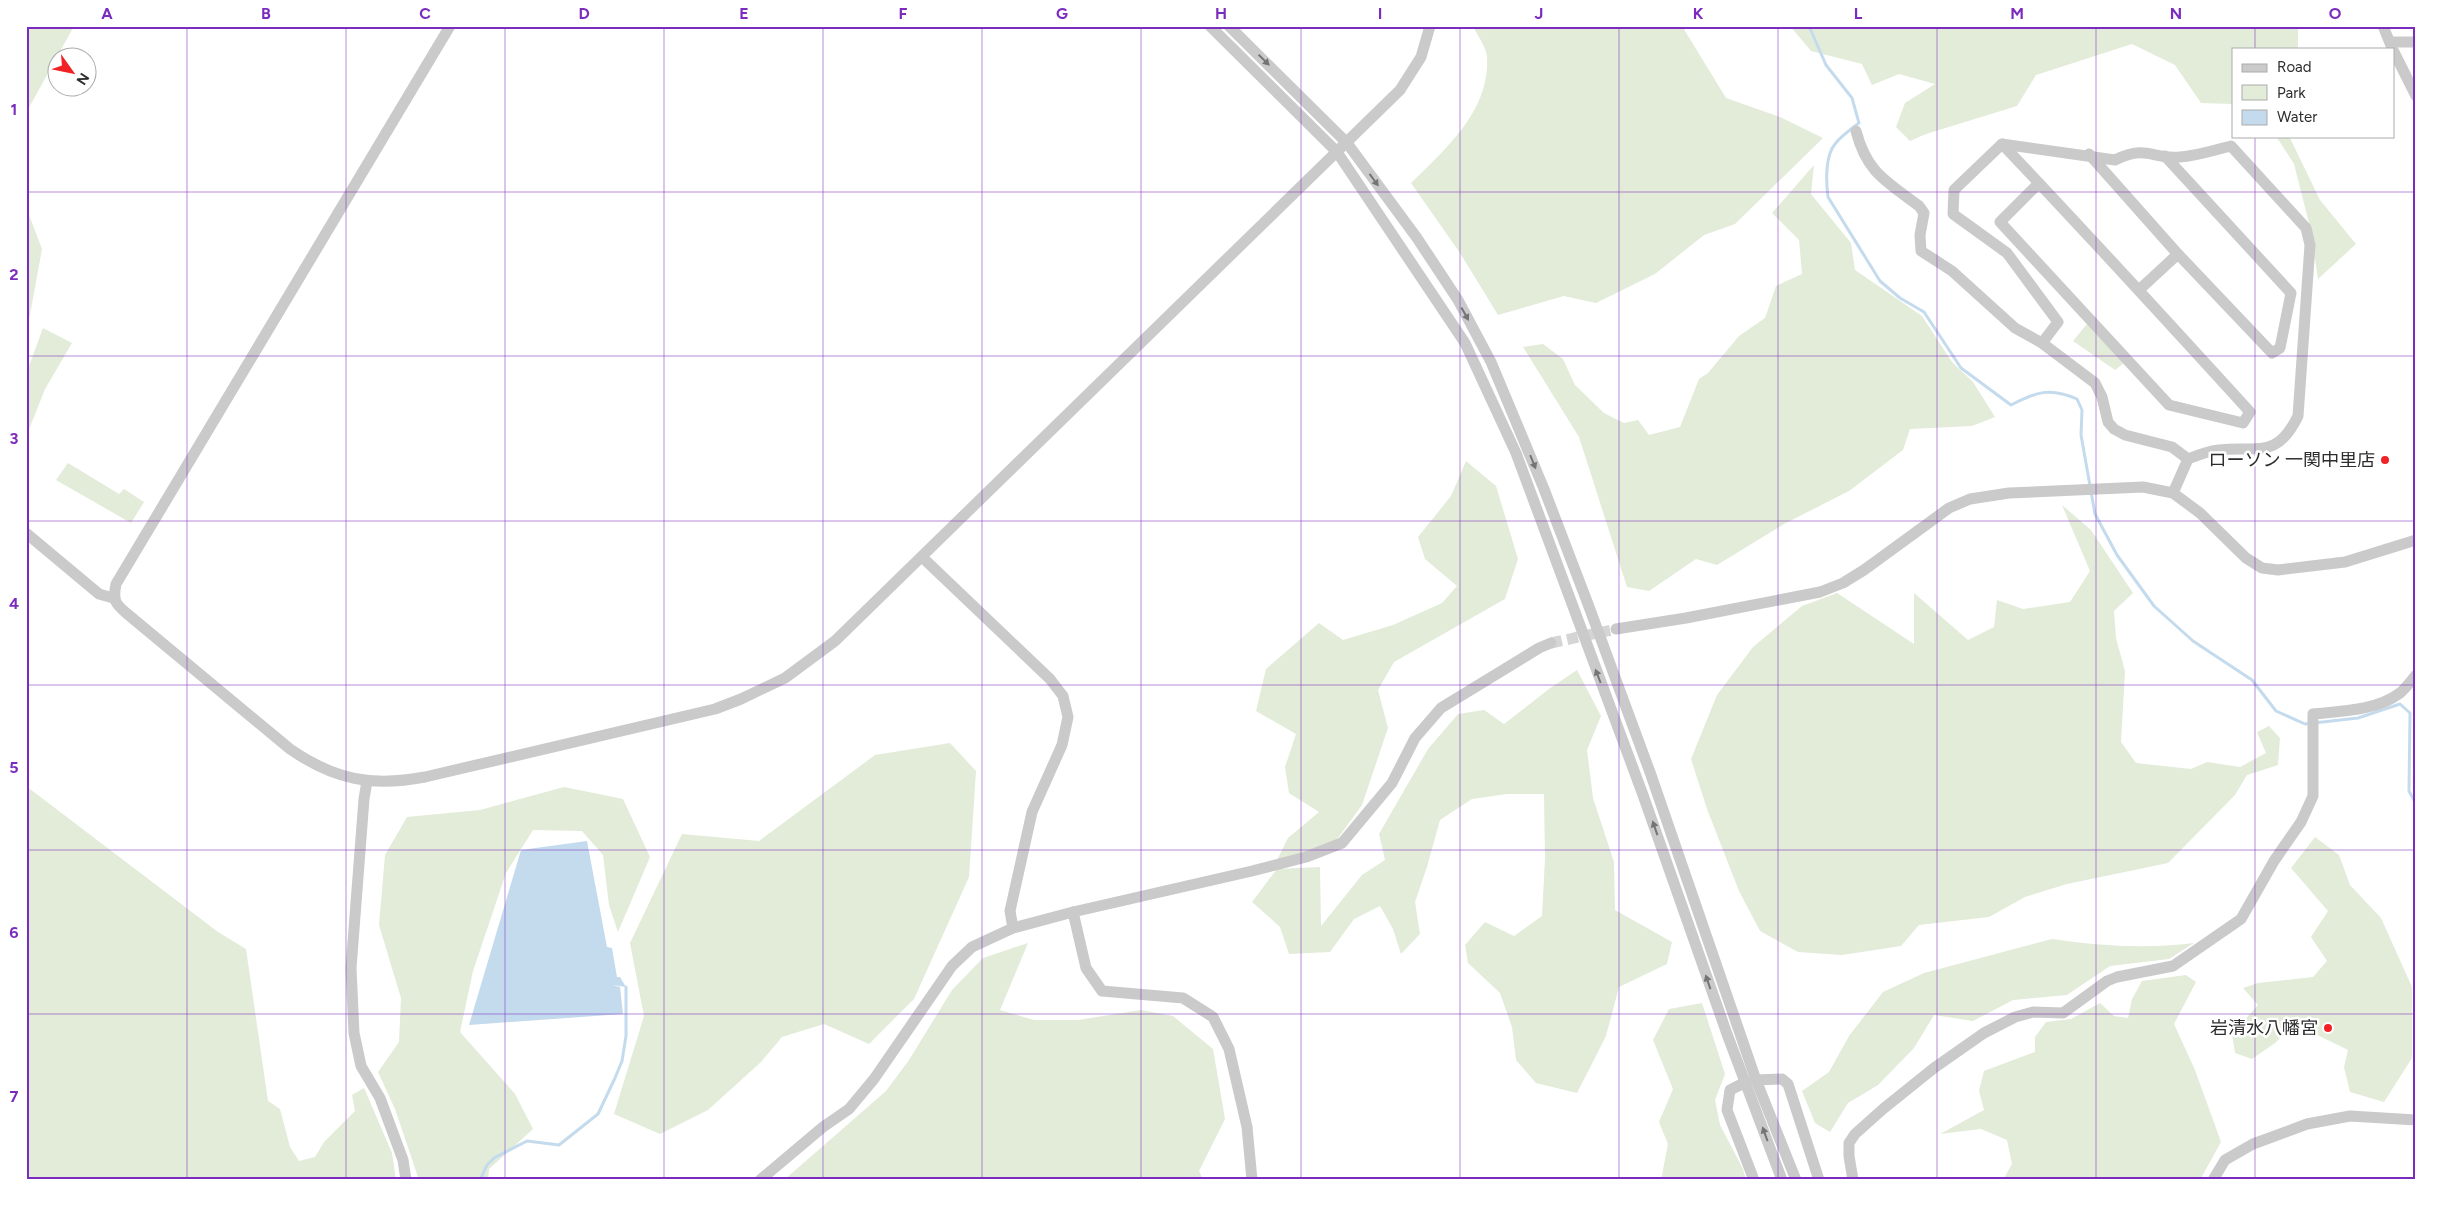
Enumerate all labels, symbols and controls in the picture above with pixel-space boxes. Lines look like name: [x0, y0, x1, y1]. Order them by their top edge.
text: A: [101, 4, 113, 23]
text: B: [261, 4, 271, 23]
text: C: [419, 4, 431, 23]
text: D: [578, 4, 590, 23]
text: E: [739, 4, 749, 23]
text: F: [899, 4, 908, 23]
text: G: [1056, 4, 1068, 23]
text: H: [1215, 4, 1227, 23]
text: I: [1378, 4, 1382, 23]
text: J: [1535, 4, 1543, 23]
text: K: [1693, 4, 1704, 23]
text: L: [1854, 4, 1863, 23]
text: M: [2010, 4, 2024, 23]
text: N: [2170, 4, 2182, 23]
text: O: [2329, 4, 2342, 23]
north arrow: [48, 48, 98, 98]
legend: [2232, 48, 2394, 138]
one-way arrow: [1258, 54, 1270, 66]
text: Road: [2277, 58, 2312, 76]
text: N: [72, 70, 93, 88]
text: Park: [2277, 84, 2306, 102]
text: 1: [11, 100, 17, 119]
text: Water: [2277, 108, 2317, 126]
one-way arrow: [1369, 173, 1379, 187]
text: 2: [9, 265, 19, 284]
one-way arrow: [1461, 307, 1470, 321]
text: 3: [10, 429, 19, 448]
place label: ローソン 一関中里店: [2209, 449, 2375, 471]
marker: ローソン 一関中里店: [2379, 454, 2391, 466]
one-way arrow: [1529, 455, 1537, 469]
text: 4: [9, 594, 19, 613]
one-way arrow: [1594, 668, 1602, 683]
text: 5: [9, 758, 19, 777]
one-way arrow: [1651, 821, 1658, 836]
text: 6: [9, 923, 19, 942]
one-way arrow: [1704, 974, 1712, 989]
place label: 岩清水八幡宮: [2210, 1017, 2318, 1039]
marker: 岩清水八幡宮: [2322, 1022, 2334, 1034]
text: 7: [10, 1087, 19, 1106]
one-way arrow: [1761, 1126, 1769, 1141]

